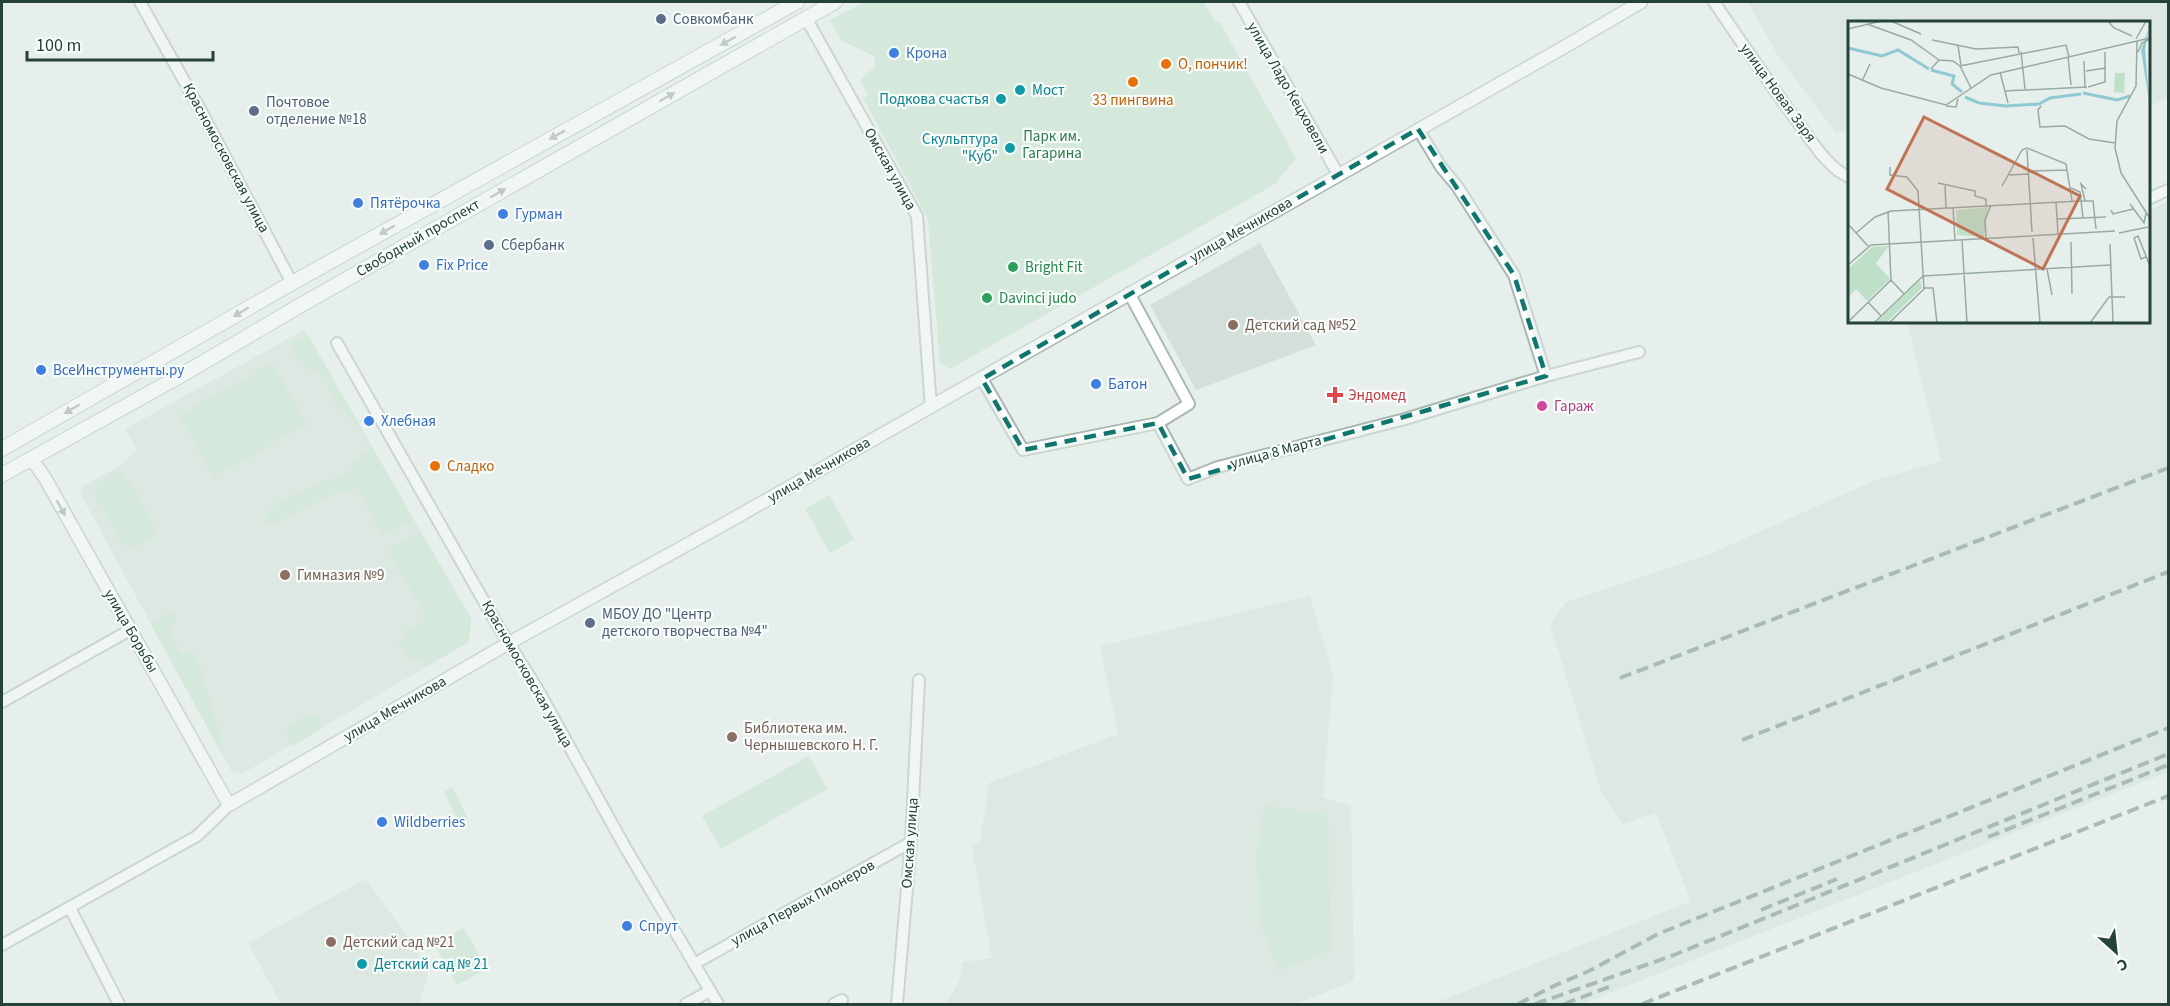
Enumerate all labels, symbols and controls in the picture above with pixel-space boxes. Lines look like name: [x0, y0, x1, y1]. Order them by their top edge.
place label: Совкомбанк: [673, 9, 754, 30]
marker: Совкомбанк: [654, 12, 668, 26]
street label: улица Ладо Кецховели: [1242, 18, 1334, 158]
inset map: [1848, 21, 2149, 322]
scale bar: [27, 24, 213, 62]
text: 100 m: [36, 33, 81, 58]
one-way arrow: [719, 36, 736, 46]
street label: улица Новая Заря: [1735, 39, 1821, 147]
place label: Крона: [906, 43, 947, 64]
marker: Крона: [887, 46, 901, 60]
place label: О, пончик!: [1178, 54, 1247, 75]
marker: О, пончик!: [1159, 57, 1173, 71]
marker: 33 пингвина: [1126, 75, 1140, 89]
street label: Красномосковская улица: [178, 79, 274, 237]
place label: Мост: [1032, 80, 1065, 101]
marker: Мост: [1013, 83, 1027, 97]
place label: Подкова счастья: [879, 89, 989, 110]
place label: 33 пингвина: [1092, 90, 1174, 111]
place label: Почтовое отделение №18: [266, 92, 367, 130]
one-way arrow: [659, 92, 676, 102]
marker: Подкова счастья: [994, 92, 1008, 106]
marker: Почтовое отделение №18: [247, 104, 261, 118]
street label: Омская улица: [859, 124, 921, 214]
park label: Парк им. Гагарина: [1022, 126, 1082, 164]
place label: Скульптура "Куб": [922, 129, 998, 167]
one-way arrow: [548, 130, 565, 140]
marker: Скульптура "Куб": [1003, 141, 1017, 155]
one-way arrow: [489, 188, 506, 198]
street label: улица Мечникова: [1186, 192, 1296, 268]
place label: Пятёрочка: [370, 193, 441, 214]
street label: Свободный проспект: [352, 194, 484, 282]
marker: Пятёрочка: [351, 196, 365, 210]
place label: Гурман: [515, 204, 563, 225]
marker: Гурман: [496, 207, 510, 221]
one-way arrow: [378, 225, 395, 235]
place label: Сбербанк: [501, 235, 565, 256]
marker: Сбербанк: [482, 238, 496, 252]
place label: Fix Price: [436, 255, 488, 276]
place label: Bright Fit: [1025, 257, 1083, 278]
marker: Fix Price: [417, 258, 431, 272]
marker: Bright Fit: [1006, 260, 1020, 274]
place label: Davinci judo: [999, 288, 1077, 309]
marker: Davinci judo: [980, 291, 994, 305]
one-way arrow: [233, 307, 249, 318]
place label: Детский сад №52: [1245, 315, 1356, 336]
marker: Детский сад №52: [1226, 318, 1240, 332]
place label: ВсеИнструменты.ру: [53, 360, 184, 381]
marker: ВсеИнструменты.ру: [34, 363, 48, 377]
place label: Батон: [1108, 374, 1147, 395]
marker: Батон: [1089, 377, 1103, 391]
place label: Эндомед: [1348, 385, 1406, 406]
marker: Эндомед: [1326, 386, 1344, 404]
place label: Гараж: [1554, 396, 1594, 417]
marker: Гараж: [1535, 399, 1549, 413]
one-way arrow: [63, 404, 80, 414]
place label: Хлебная: [381, 411, 436, 432]
marker: Хлебная: [362, 414, 376, 428]
street label: улица 8 Марта: [1228, 430, 1324, 474]
street label: улица Мечникова: [764, 432, 874, 508]
place label: Сладко: [447, 456, 494, 477]
marker: Сладко: [428, 459, 442, 473]
one-way arrow: [56, 500, 66, 517]
place label: Гимназия №9: [297, 565, 384, 586]
marker: Гимназия №9: [278, 568, 292, 582]
street label: улица Борьбы: [99, 585, 163, 677]
street label: Красномосковская улица: [476, 596, 578, 752]
place label: МБОУ ДО "Центр детского творчества №4": [602, 604, 768, 642]
marker: МБОУ ДО "Центр детского творчества №4": [583, 616, 597, 630]
street label: улица Мечникова: [340, 671, 450, 747]
place label: Библиотека им. Чернышевского Н. Г.: [744, 718, 878, 756]
marker: Библиотека им. Чернышевского Н. Г.: [725, 730, 739, 744]
street label: Омская улица: [896, 797, 924, 889]
place label: Wildberries: [394, 812, 465, 833]
marker: Wildberries: [375, 815, 389, 829]
street label: улица Первых Пионеров: [727, 855, 879, 951]
place label: Спрут: [639, 916, 678, 937]
marker: Спрут: [620, 919, 634, 933]
north arrow: [2086, 922, 2146, 982]
place label: Детский сад №21: [343, 932, 454, 953]
marker: Детский сад №21: [324, 935, 338, 949]
text: С: [2113, 953, 2131, 976]
place label: Детский сад № 21: [374, 954, 488, 975]
marker: Детский сад № 21: [355, 957, 369, 971]

